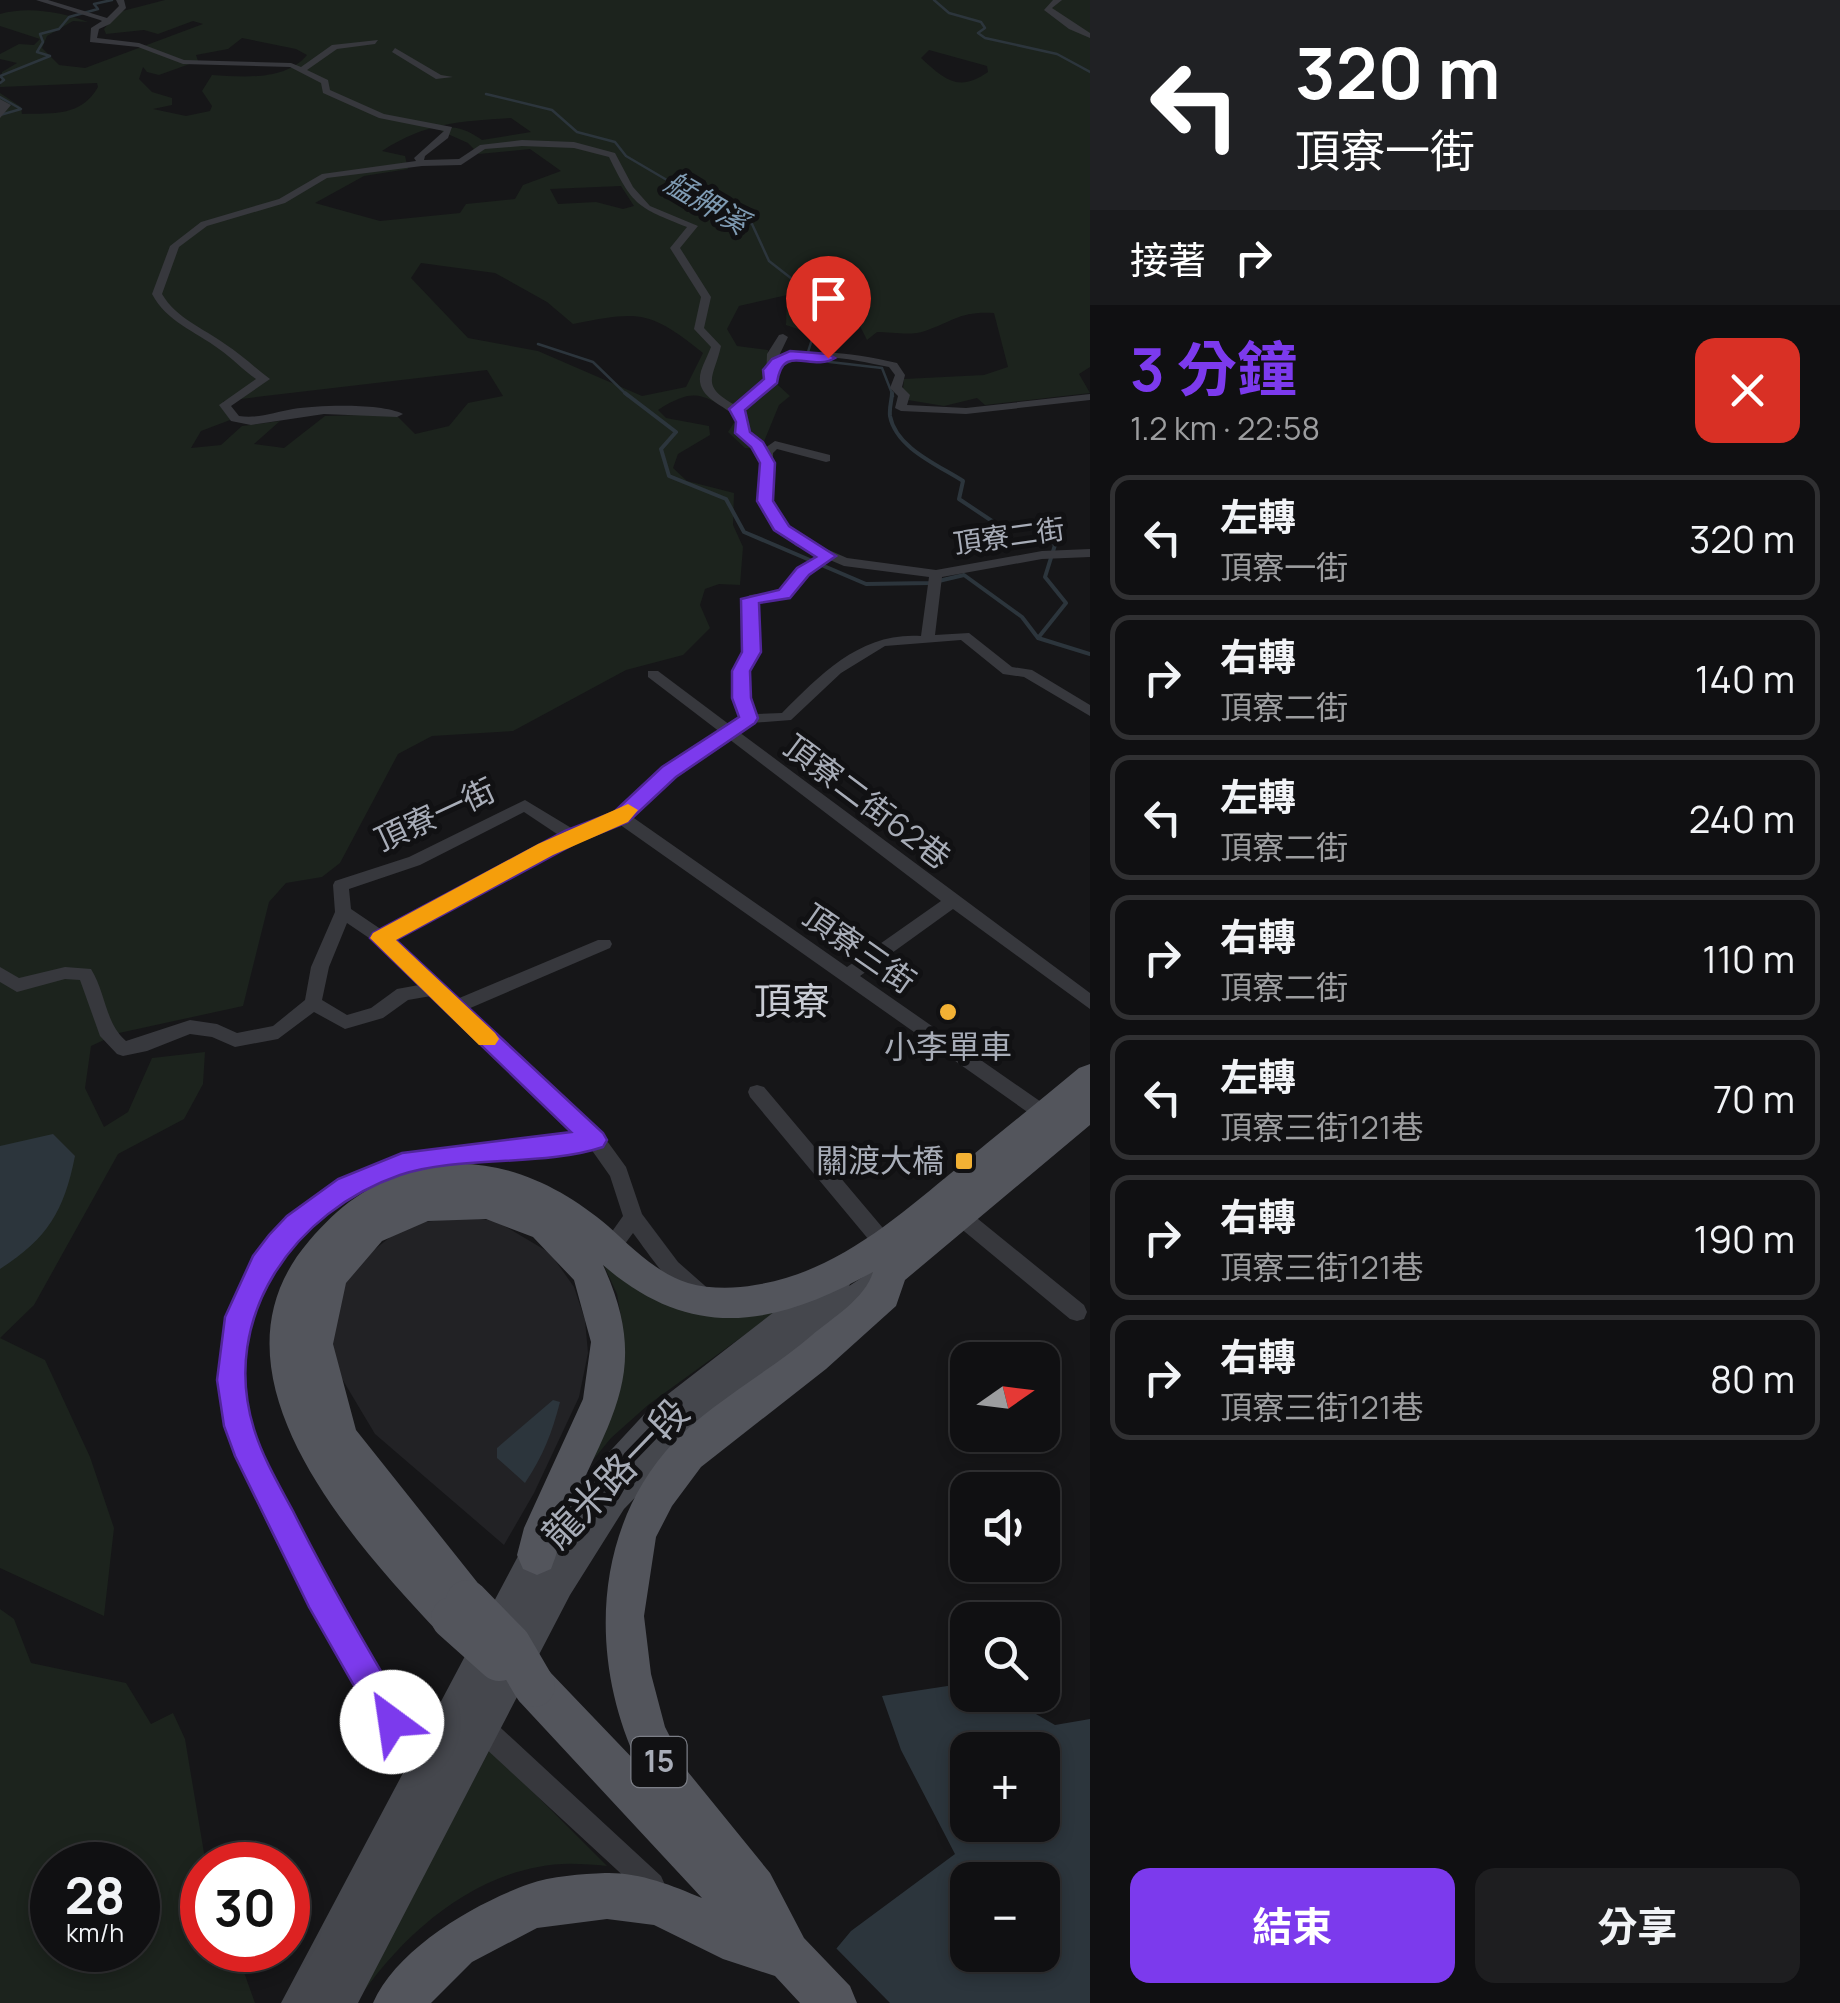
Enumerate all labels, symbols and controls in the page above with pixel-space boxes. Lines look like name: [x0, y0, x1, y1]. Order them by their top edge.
text: 320 m: [1295, 24, 1500, 120]
icon: left: [1130, 40, 1260, 170]
text: 頂寮一街: [1295, 119, 1475, 181]
water label: 艋舺溪: [658, 161, 759, 245]
icon: right: [1226, 230, 1281, 285]
text: 接著: [1130, 233, 1206, 285]
pin: [786, 256, 871, 359]
icon: arrive: [801, 271, 856, 326]
text: 3 分鐘: [1130, 327, 1297, 409]
button: close: [1695, 338, 1800, 443]
text: 1.2 km · 22:58: [1130, 406, 1320, 450]
text: 左轉: [1220, 490, 1296, 542]
street label: 頂寮二街: [951, 508, 1067, 562]
icon: left: [1135, 510, 1190, 565]
text: 320 m: [1689, 512, 1795, 564]
text: 頂寮一街: [1220, 545, 1348, 589]
text: 右轉: [1220, 630, 1296, 682]
icon: right: [1135, 650, 1190, 705]
text: 140 m: [1695, 652, 1795, 704]
text: 頂寮二街: [1220, 685, 1348, 729]
street label: 頂寮二街62巷: [775, 724, 960, 878]
street label: 頂寮一街: [367, 767, 502, 861]
text: 左轉: [1220, 770, 1296, 822]
icon: left: [1135, 790, 1190, 845]
text: 240 m: [1689, 792, 1795, 844]
text: 頂寮二街: [1220, 825, 1348, 869]
street label: 頂寮三街: [795, 893, 925, 1003]
text: 右轉: [1220, 910, 1296, 962]
icon: right: [1135, 930, 1190, 985]
text: 110 m: [1702, 932, 1795, 984]
text: 頂寮二街: [1220, 965, 1348, 1009]
district label: 頂寮: [754, 974, 830, 1026]
marker: 小李單車: [937, 1001, 959, 1023]
place label: 小李單車: [884, 1024, 1012, 1068]
text: 左轉: [1220, 1050, 1296, 1102]
icon: left: [1135, 1070, 1190, 1125]
text: 70 m: [1713, 1072, 1795, 1124]
text: 頂寮三街121巷: [1220, 1105, 1423, 1149]
place label: 關渡大橋: [816, 1138, 944, 1182]
marker: 關渡大橋: [953, 1150, 975, 1172]
text: 右轉: [1220, 1190, 1296, 1242]
icon: right: [1135, 1210, 1190, 1265]
text: 190 m: [1694, 1212, 1795, 1264]
text: 頂寮三街121巷: [1220, 1245, 1423, 1289]
text: 右轉: [1220, 1330, 1296, 1382]
north arrow: [950, 1342, 1060, 1452]
map controls: [950, 1342, 1060, 1972]
icon: right: [1135, 1350, 1190, 1405]
text: 80 m: [1710, 1352, 1795, 1404]
text: 頂寮三街121巷: [1220, 1385, 1423, 1429]
street label: 龍米路一段: [530, 1386, 699, 1559]
button: sound: [950, 1472, 1060, 1582]
button: search: [950, 1602, 1060, 1712]
position arrow: [340, 1670, 444, 1774]
button: +: [950, 1732, 1060, 1842]
road number: 15: [632, 1737, 686, 1787]
speed limit sign: 30: [180, 1842, 310, 1972]
text: 28: [65, 1861, 125, 1929]
button: −: [950, 1862, 1060, 1972]
button: 結束: [1130, 1868, 1455, 1983]
button: 分享: [1475, 1868, 1800, 1983]
text: km/h: [66, 1915, 124, 1950]

